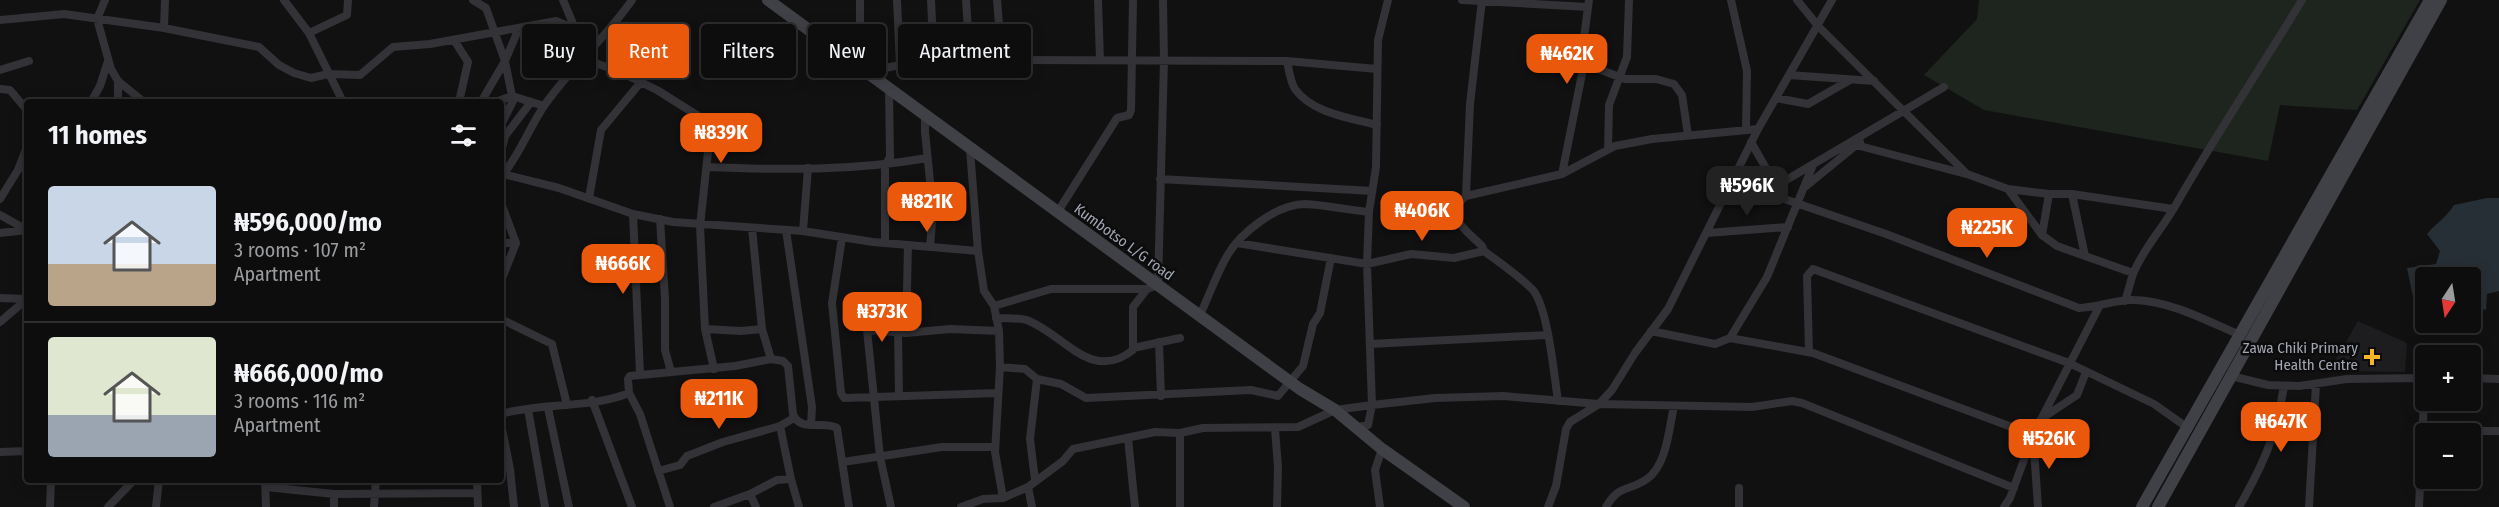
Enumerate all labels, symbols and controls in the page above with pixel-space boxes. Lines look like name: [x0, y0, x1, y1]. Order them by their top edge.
chip: Buy: [522, 24, 596, 78]
chip: Rent: [608, 24, 689, 78]
chip: Filters: [701, 24, 796, 78]
chip: New: [808, 24, 886, 78]
chip: Apartment: [898, 24, 1031, 78]
pin: ₦462K: [1525, 34, 1609, 85]
text: ₦462K: [1540, 41, 1594, 65]
pin: ₦839K: [679, 113, 763, 164]
icon: filters: [447, 119, 480, 152]
text: 11 homes: [48, 120, 147, 151]
text: ₦839K: [694, 120, 748, 144]
pin: ₦596K: [1705, 166, 1789, 217]
text: ₦596K: [1720, 173, 1774, 197]
pin: ₦821K: [885, 182, 969, 233]
text: ₦821K: [901, 189, 953, 213]
pin: ₦406K: [1380, 191, 1464, 242]
text: ₦406K: [1394, 198, 1450, 222]
street label: Kumbotso L/G road: [1071, 200, 1177, 284]
text: ₦596,000/mo: [234, 207, 382, 238]
pin: ₦225K: [1945, 208, 2029, 259]
icon: home: [96, 210, 168, 282]
text: ₦225K: [1961, 215, 2013, 239]
text: 3 rooms · 107 m²: [234, 238, 366, 262]
pin: ₦666K: [581, 244, 665, 295]
text: ₦666K: [596, 251, 650, 275]
text: Apartment: [234, 262, 321, 286]
north arrow: [2415, 267, 2481, 333]
map controls: [2415, 267, 2481, 489]
pin: ₦373K: [840, 292, 924, 343]
text: ₦373K: [857, 299, 907, 323]
place label: Zawa Chiki Primary Health Centre: [2243, 339, 2358, 374]
button: +: [2415, 345, 2481, 411]
marker: Zawa Chiki Primary Health Centre: [2363, 348, 2381, 366]
text: ₦666,000/mo: [234, 358, 383, 389]
icon: home: [96, 361, 168, 433]
pin: ₦211K: [677, 379, 761, 430]
text: ₦211K: [695, 386, 743, 410]
text: 3 rooms · 116 m²: [234, 389, 365, 413]
pin: ₦647K: [2239, 402, 2323, 453]
text: ₦647K: [2255, 409, 2307, 433]
text: Apartment: [234, 413, 321, 437]
pin: ₦526K: [2007, 419, 2091, 470]
button: −: [2415, 423, 2481, 489]
text: ₦526K: [2023, 426, 2075, 450]

